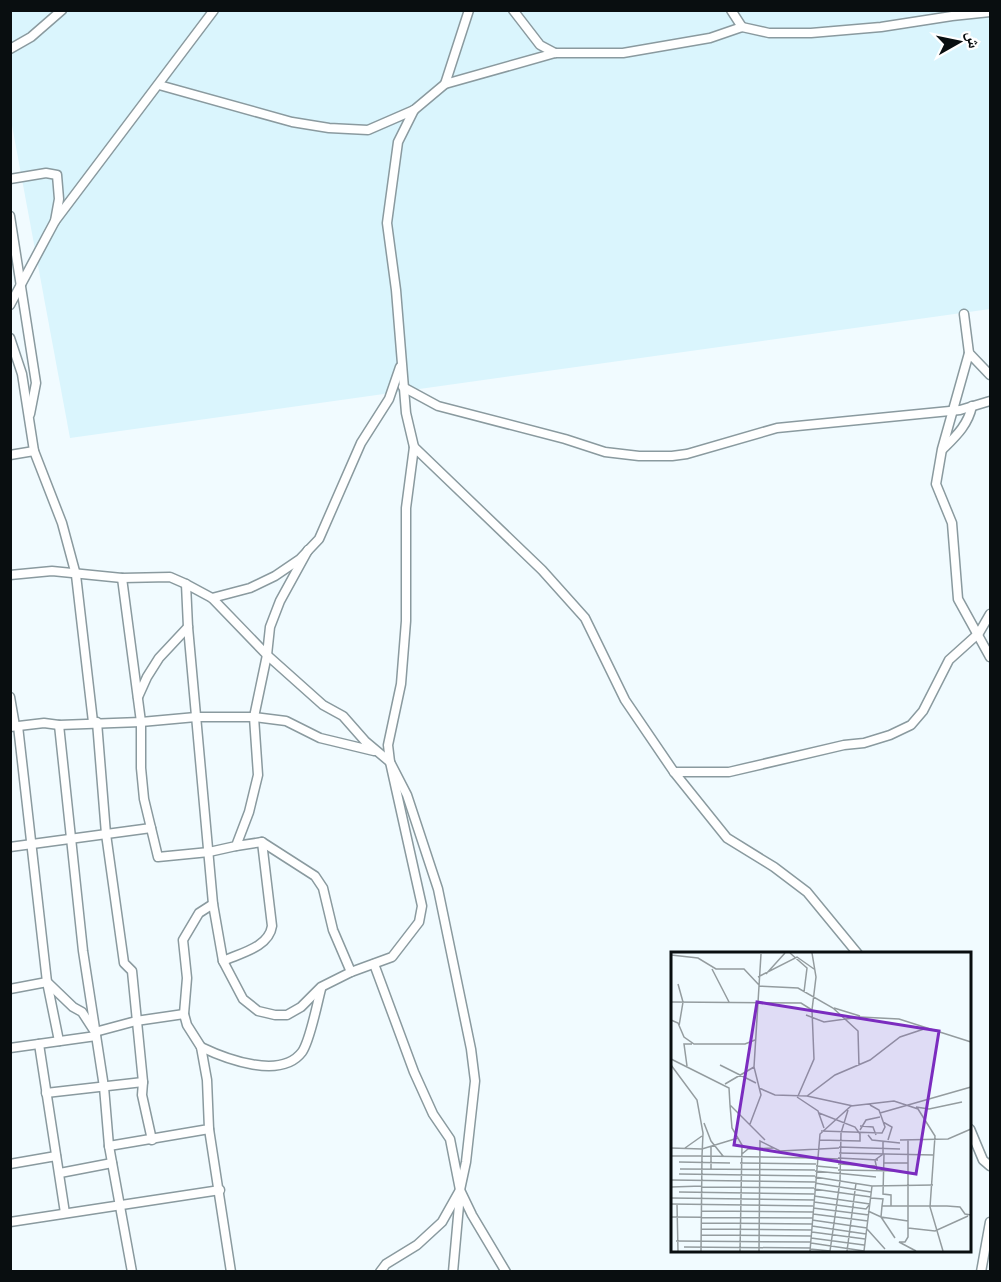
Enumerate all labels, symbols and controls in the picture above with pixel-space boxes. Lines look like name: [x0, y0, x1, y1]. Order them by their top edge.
north arrow: [929, 12, 989, 72]
text: ش: [963, 30, 984, 50]
inset map: [671, 952, 971, 1252]

